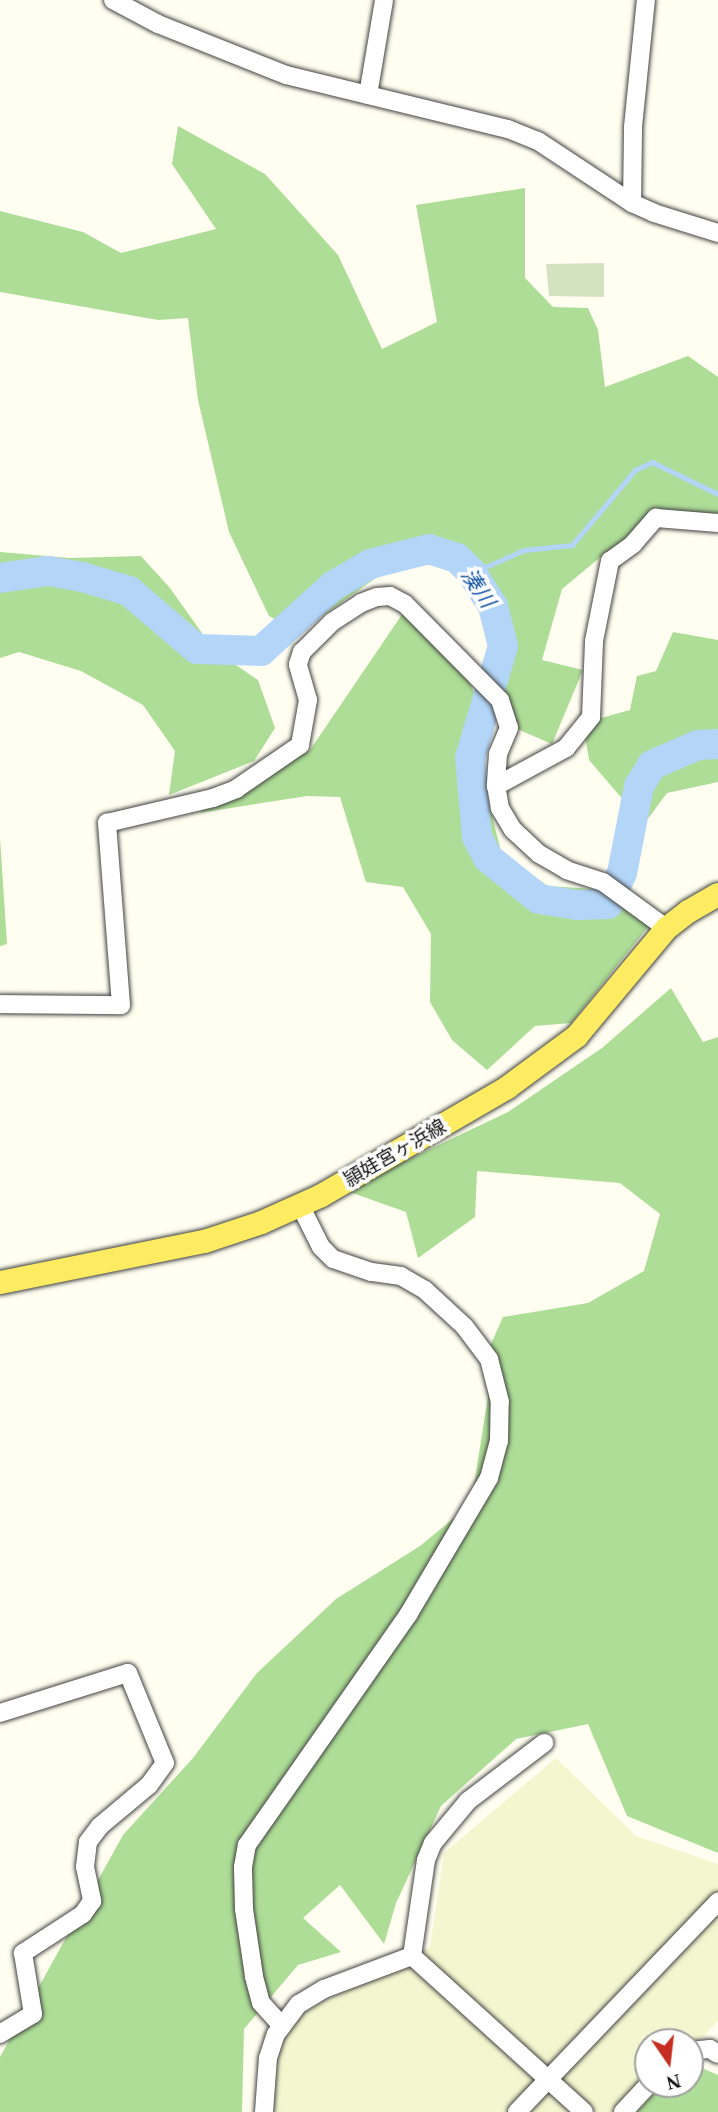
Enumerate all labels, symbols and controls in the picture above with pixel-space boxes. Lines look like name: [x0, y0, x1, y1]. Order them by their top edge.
water label: 湊川: [456, 564, 500, 612]
street label: 頴娃宮ヶ浜線: [340, 1115, 450, 1191]
north arrow: [634, 2028, 704, 2098]
text: N: [665, 2070, 683, 2094]

